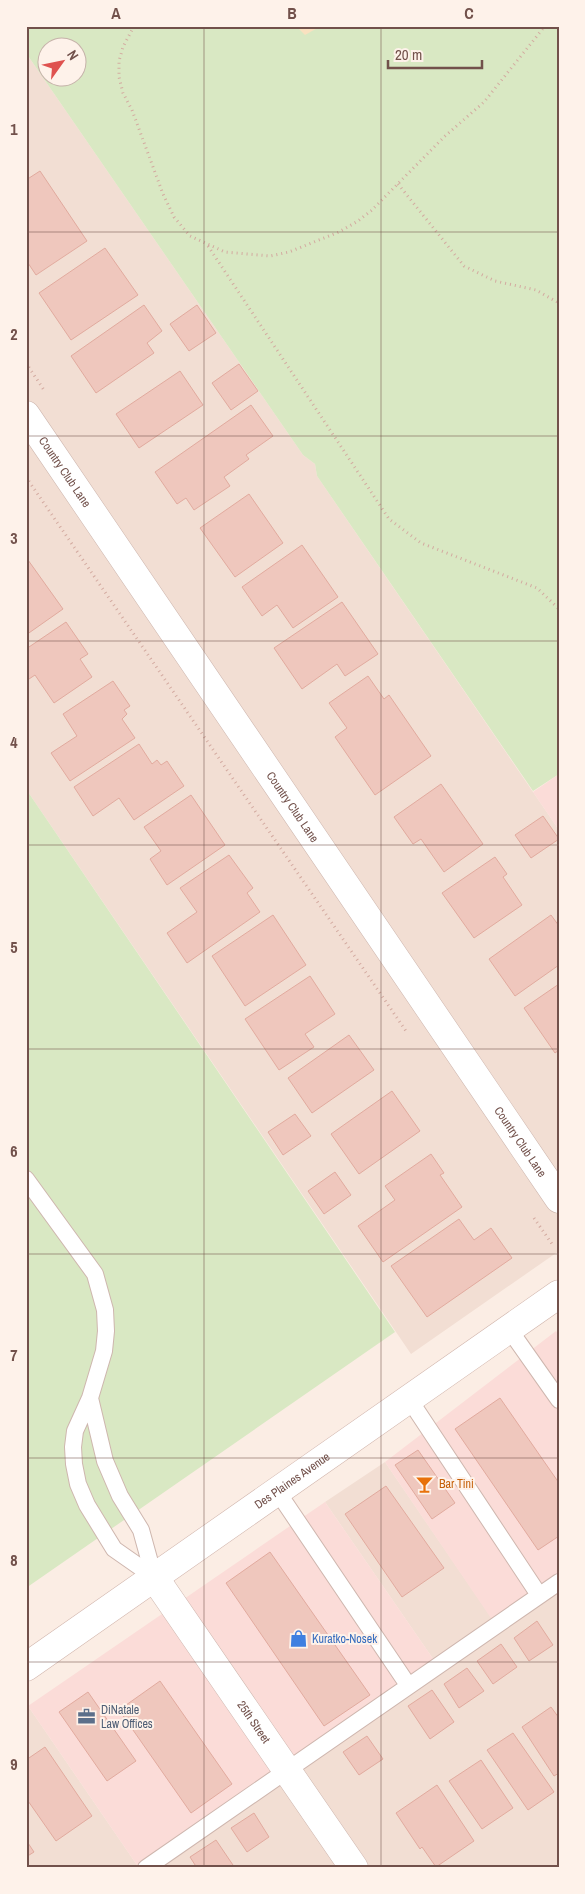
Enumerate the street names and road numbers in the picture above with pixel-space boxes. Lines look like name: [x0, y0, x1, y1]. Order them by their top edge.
street label: Country Club Lane: [35, 434, 95, 511]
street label: Country Club Lane: [263, 768, 322, 845]
street label: Country Club Lane: [490, 1103, 550, 1180]
street label: Des Plaines Avenue: [251, 1449, 333, 1513]
street label: 25th Street: [233, 1698, 274, 1747]

